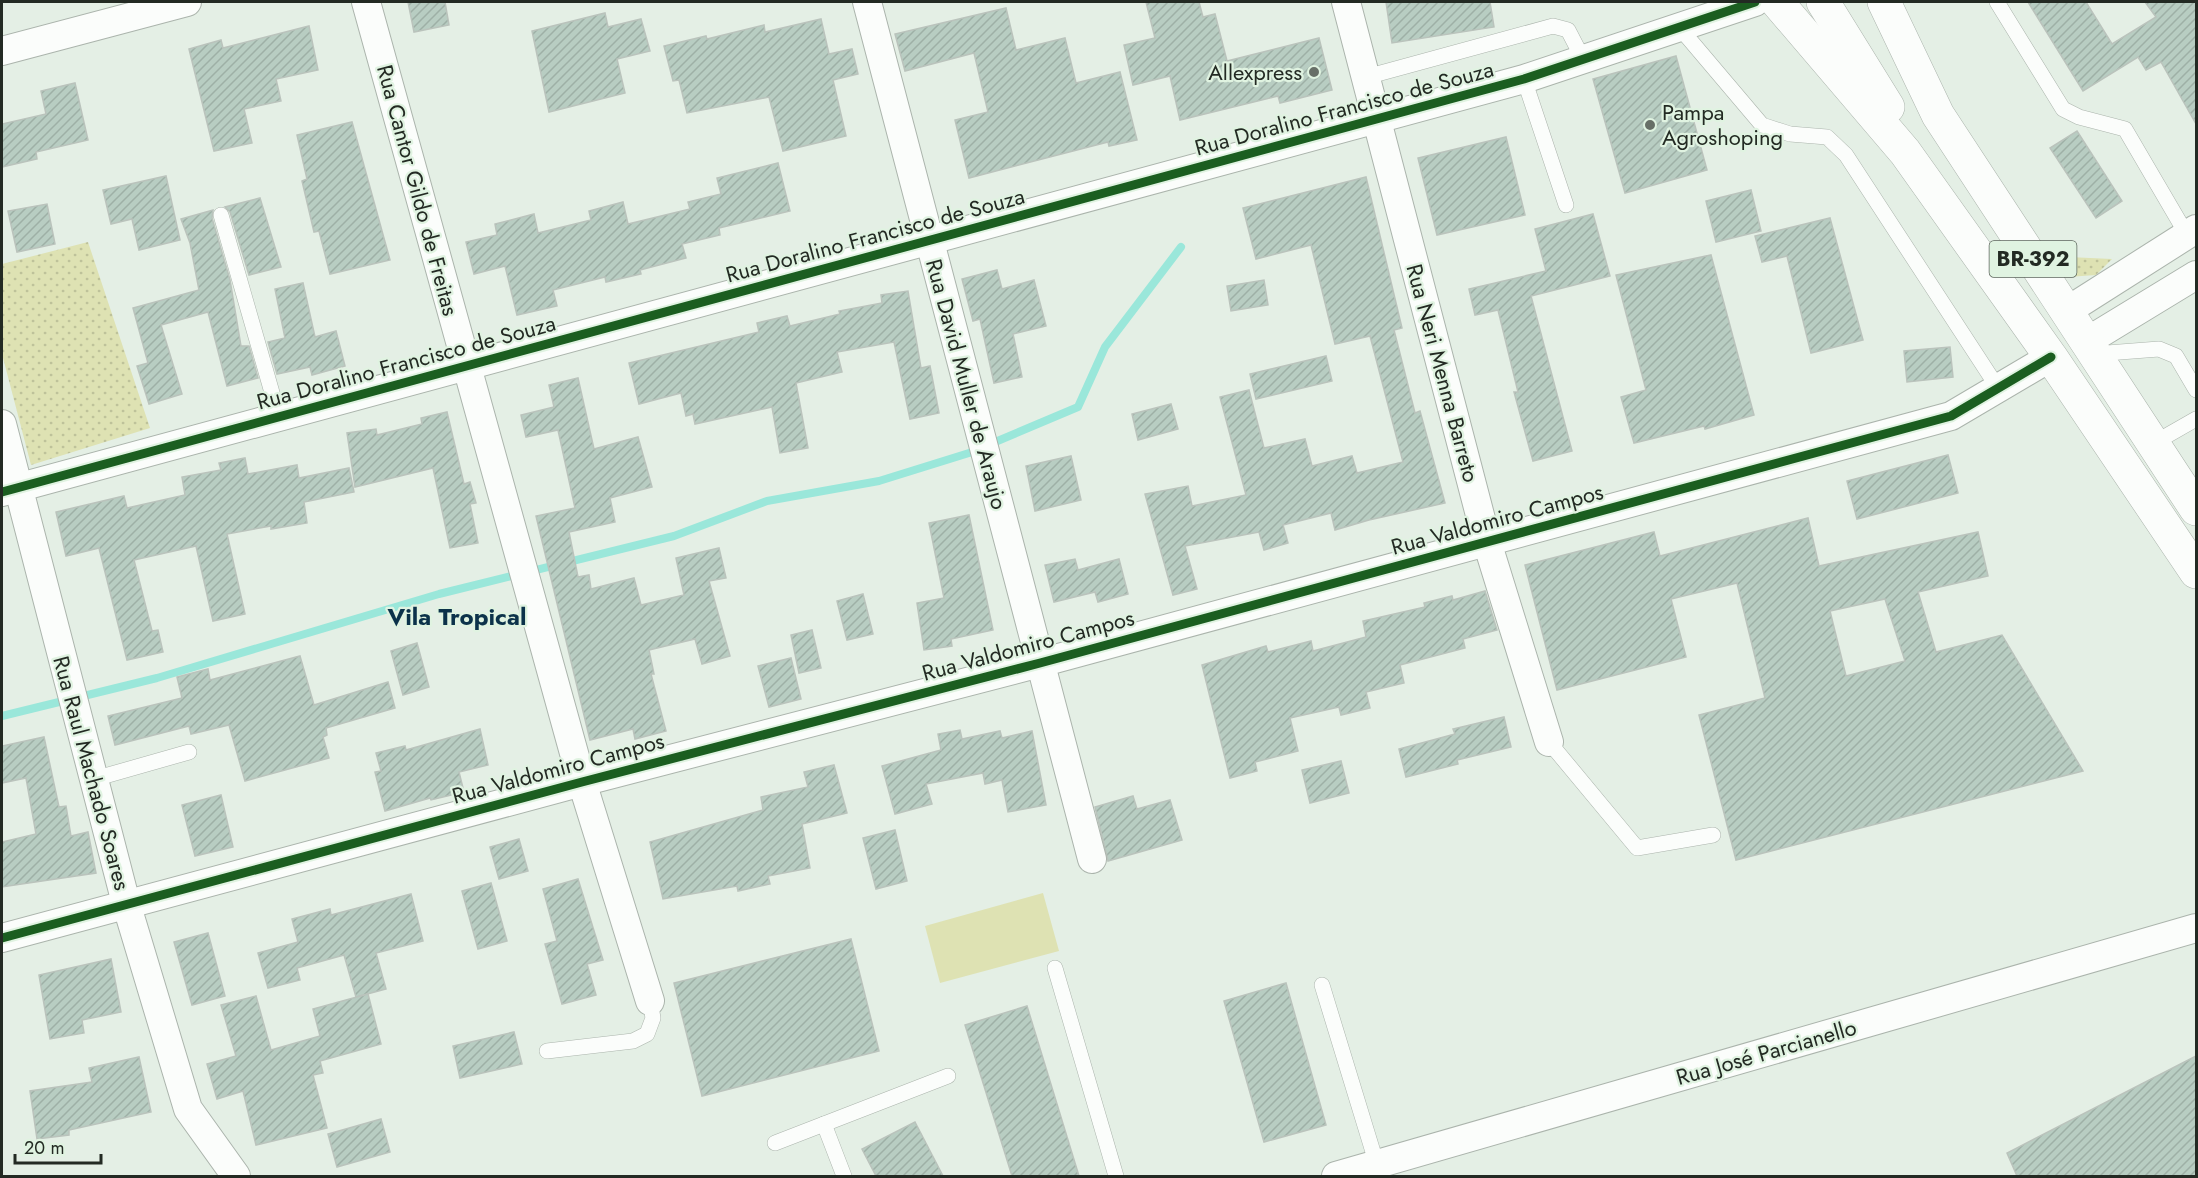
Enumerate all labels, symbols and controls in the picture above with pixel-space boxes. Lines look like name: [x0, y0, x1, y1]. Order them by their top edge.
street label: Rua Doralino Francisco de Souza: [1191, 53, 1497, 163]
place label: Allexpress: [1208, 56, 1302, 88]
street label: Rua Cantor Gildo de Freitas: [369, 61, 467, 319]
marker: Allexpress: [1307, 65, 1321, 79]
place label: Pampa Agroshoping: [1662, 96, 1783, 153]
marker: Pampa Agroshoping: [1643, 118, 1657, 132]
street label: Rua Doralino Francisco de Souza: [722, 180, 1028, 290]
road number: BR-392: [1990, 241, 2076, 277]
street label: Rua David Muller de Araujo: [918, 255, 1016, 513]
street label: Rua Neri Menna Barreto: [1398, 260, 1488, 486]
street label: Rua Doralino Francisco de Souza: [253, 307, 559, 417]
street label: Rua Valdomiro Campos: [1387, 475, 1607, 563]
district label: Vila Tropical: [387, 599, 526, 634]
street label: Rua Valdomiro Campos: [918, 601, 1138, 689]
street label: Rua Raul Machado Soares: [45, 652, 139, 894]
street label: Rua Valdomiro Campos: [448, 724, 668, 812]
street label: Rua José Parcianello: [1672, 1011, 1860, 1093]
scale bar: [15, 1127, 100, 1165]
text: 20 m: [24, 1135, 64, 1161]

